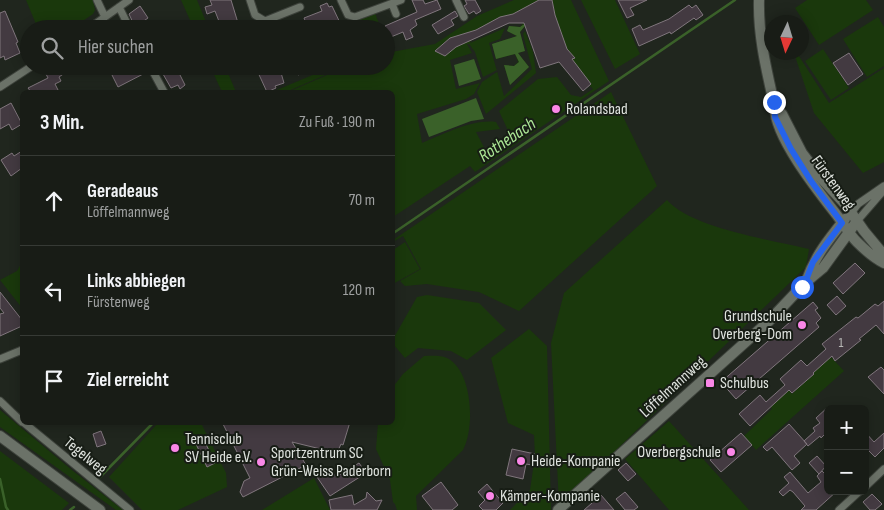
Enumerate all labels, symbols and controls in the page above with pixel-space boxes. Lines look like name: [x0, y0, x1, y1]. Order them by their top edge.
north arrow: [764, 15, 809, 60]
search box: [20, 20, 395, 75]
icon: search: [38, 34, 66, 62]
text: Hier suchen: [78, 36, 154, 59]
route end: [763, 91, 786, 114]
place label: Rolandsbad: [566, 100, 628, 119]
marker: Rolandsbad: [550, 103, 562, 115]
text: 3 Min.: [40, 110, 84, 135]
text: Zu Fuß · 190 m: [299, 113, 375, 132]
water label: Rothebach: [474, 113, 540, 167]
street label: Fürstenweg: [807, 152, 859, 214]
text: Geradeaus: [87, 180, 158, 203]
icon: ahead: [40, 187, 68, 215]
text: 70 m: [349, 191, 375, 210]
text: Löffelmannweg: [87, 203, 169, 222]
text: Links abbiegen: [87, 270, 185, 293]
route start: [791, 276, 814, 299]
icon: left: [40, 277, 68, 305]
text: 120 m: [343, 281, 375, 300]
text: Fürstenweg: [87, 293, 150, 312]
place label: Grundschule Overberg-Dom: [712, 307, 792, 344]
marker: Grundschule Overberg-Dom: [796, 319, 808, 331]
house number: 1: [839, 334, 844, 351]
street label: Löffelmannweg: [636, 352, 710, 422]
icon: arrive: [40, 367, 68, 395]
text: Ziel erreicht: [87, 369, 169, 392]
place label: Schulbus: [720, 374, 769, 393]
marker: Schulbus: [704, 377, 716, 389]
map controls: [824, 405, 869, 495]
button: +: [824, 405, 869, 450]
place label: Tennisclub SV Heide e.V.: [185, 430, 252, 467]
street label: Tegelweg: [60, 433, 110, 479]
marker: Tennisclub SV Heide e.V.: [169, 442, 181, 454]
place label: Overbergschule: [637, 443, 721, 462]
place label: Sportzentrum SC Grün-Weiss Paderborn: [271, 444, 391, 481]
marker: Overbergschule: [725, 446, 737, 458]
button: −: [824, 450, 869, 495]
place label: Heide-Kompanie: [531, 452, 620, 471]
marker: Heide-Kompanie: [515, 455, 527, 467]
marker: Sportzentrum SC Grün-Weiss Paderborn: [255, 456, 267, 468]
place label: Kämper-Kompanie: [500, 487, 600, 506]
marker: Kämper-Kompanie: [484, 490, 496, 502]

